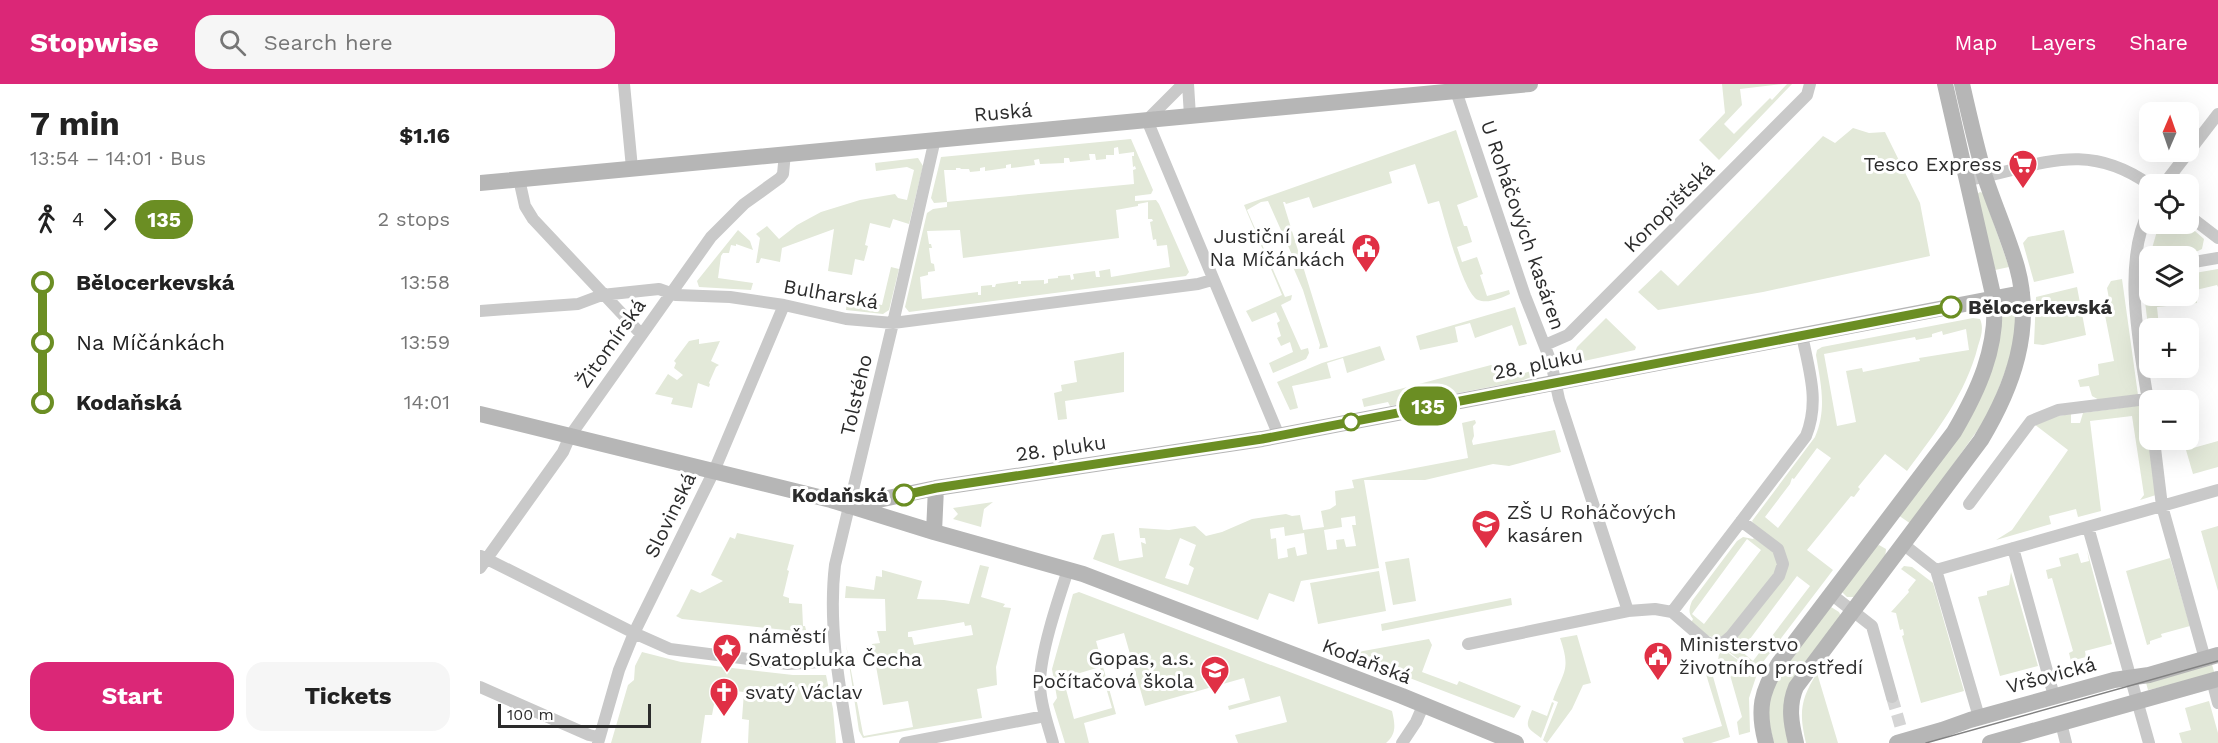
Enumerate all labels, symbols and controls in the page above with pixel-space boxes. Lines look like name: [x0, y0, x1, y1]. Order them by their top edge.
search box: [195, 15, 615, 69]
text: Stopwise: [30, 26, 159, 59]
icon: search: [216, 26, 249, 59]
text: Search here: [264, 30, 393, 55]
text: Map: [1954, 30, 1997, 55]
text: Layers: [2030, 30, 2096, 55]
text: Share: [2129, 30, 2188, 55]
street label: Ruská: [973, 97, 1033, 127]
north arrow: [2139, 102, 2199, 162]
map controls: [2139, 102, 2199, 450]
text: 7 min: [30, 104, 120, 143]
street label: U Roháčových kasáren: [1476, 117, 1570, 333]
text: $1.16: [399, 123, 450, 148]
text: 13:54 – 14:01 · Bus: [30, 146, 206, 170]
supermarket icon: Tesco Express: [2007, 148, 2039, 190]
place label: Tesco Express: [1864, 152, 2002, 176]
street label: Konopišťská: [1619, 157, 1719, 257]
button: locate: [2139, 174, 2199, 234]
icon: walk: [30, 203, 63, 236]
icon: forward: [93, 203, 126, 236]
text: 4: [72, 207, 84, 231]
text: 135: [147, 207, 181, 232]
text: 2 stops: [378, 207, 450, 231]
place label: Justiční areál Na Míčánkách: [1209, 224, 1345, 271]
public building icon: Justiční areál Na Míčánkách: [1350, 232, 1382, 274]
button: layers: [2139, 246, 2199, 306]
text: Bělocerkevská: [76, 270, 235, 295]
text: 13:58: [401, 270, 450, 294]
street label: Bulharská: [782, 274, 880, 314]
street label: Žitomírská: [572, 294, 650, 392]
place label: Bělocerkevská: [1968, 295, 2113, 319]
marker: Bělocerkevská: [1940, 296, 1962, 318]
button: +: [2139, 318, 2199, 378]
text: Na Míčánkách: [76, 330, 225, 355]
text: 13:59: [401, 330, 450, 354]
street label: 28. pluku: [1491, 344, 1585, 384]
street label: Tolstého: [835, 352, 877, 438]
line badge: 135: [1394, 386, 1462, 426]
text: Kodaňská: [76, 390, 182, 415]
text: 14:01: [404, 390, 450, 414]
button: −: [2139, 390, 2199, 450]
text: 135: [1411, 394, 1445, 419]
unlabelled marker: [1342, 413, 1360, 431]
street label: 28. pluku: [1014, 430, 1108, 466]
street label: Slovinská: [639, 468, 701, 562]
place label: Kodaňská: [792, 483, 888, 507]
marker: Kodaňská: [893, 484, 915, 506]
place label: ZŠ U Roháčových kasáren: [1507, 500, 1676, 547]
school or university icon: ZŠ U Roháčových kasáren: [1470, 508, 1502, 550]
place label: náměstí Svatopluka Čecha: [748, 624, 922, 671]
place icon: náměstí Svatopluka Čecha: [711, 632, 743, 674]
place label: Ministerstvo životního prostředí: [1679, 632, 1863, 679]
street label: Kodaňská: [1319, 633, 1415, 689]
public building icon: Ministerstvo životního prostředí: [1642, 640, 1674, 682]
place label: Gopas, a.s. Počítačová škola: [1032, 646, 1194, 693]
street label: Vršovická: [2003, 652, 2099, 698]
school or university icon: Gopas, a.s. Počítačová škola: [1199, 654, 1231, 696]
button: Start: [30, 662, 234, 731]
button: Tickets: [246, 662, 450, 731]
church icon: svatý Václav: [708, 676, 740, 718]
place label: svatý Václav: [745, 680, 863, 704]
scale bar: [498, 701, 651, 728]
text: 100 m: [507, 705, 554, 724]

